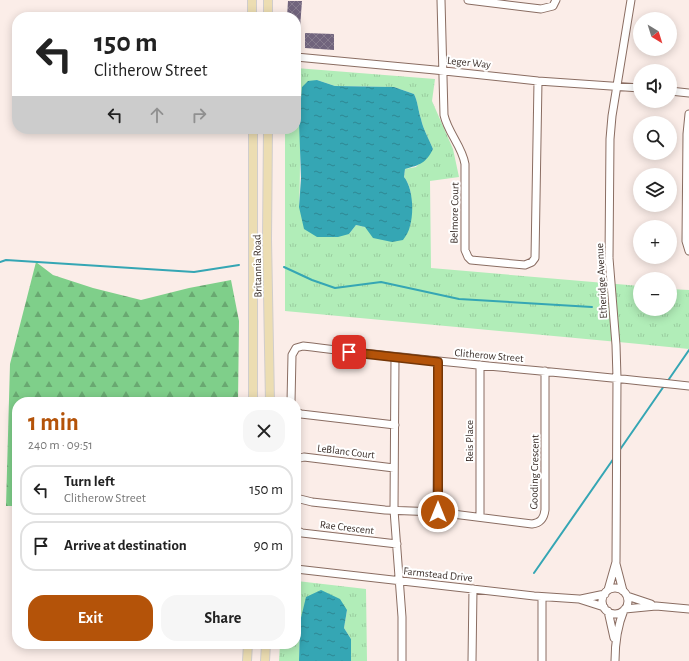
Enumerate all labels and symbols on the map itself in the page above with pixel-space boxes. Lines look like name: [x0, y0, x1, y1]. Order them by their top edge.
north arrow: [633, 12, 677, 56]
street label: Leger Way: [446, 55, 492, 70]
street label: Belmore Court: [448, 182, 461, 244]
street label: Britannia Road: [251, 234, 264, 298]
street label: Etheridge Avenue: [594, 243, 609, 319]
pin: [332, 335, 366, 369]
street label: Clitherow Street: [454, 347, 524, 364]
street label: Reis Place: [464, 420, 475, 462]
street label: Gooding Crescent: [528, 434, 541, 510]
street label: LeBlanc Court: [317, 443, 376, 461]
position arrow: [417, 491, 459, 533]
street label: Rae Crescent: [319, 519, 375, 536]
street label: Farmstead Drive: [403, 565, 473, 584]

